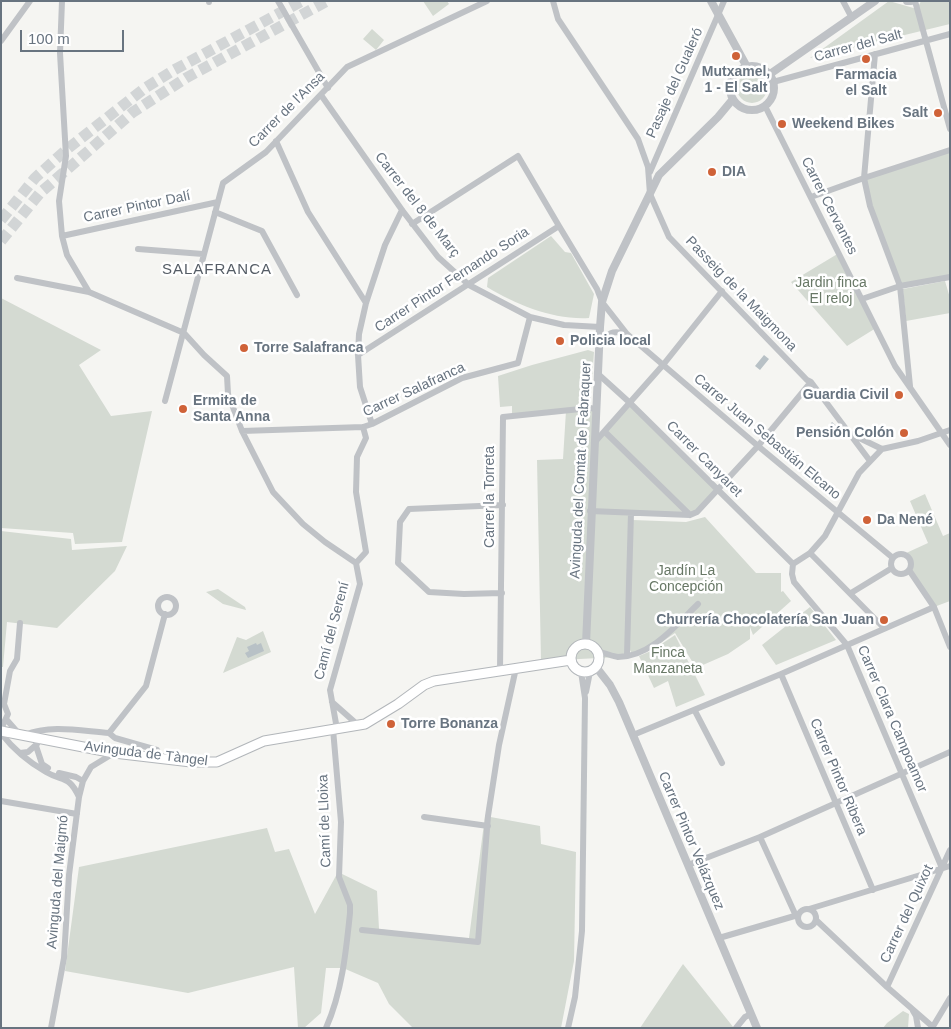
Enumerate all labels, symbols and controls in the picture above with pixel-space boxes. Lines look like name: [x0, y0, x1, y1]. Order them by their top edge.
scale bar: [22, 20, 126, 52]
street label: Pasaje del Gualeró: [643, 25, 707, 141]
street label: Carrer del Salt: [812, 26, 904, 66]
text: 100 m: [28, 30, 70, 47]
marker: Mutxamel, 1 - El Salt: [730, 50, 742, 62]
marker: Farmacia el Salt: [860, 53, 872, 65]
place label: Mutxamel, 1 - El Salt: [702, 64, 770, 96]
place label: Farmacia el Salt: [835, 67, 897, 100]
street label: Carrer de l'Ansa: [245, 68, 329, 152]
place label: Salt: [902, 105, 928, 121]
marker: Salt: [932, 107, 944, 119]
place label: Weekend Bikes: [792, 116, 894, 132]
marker: Weekend Bikes: [776, 118, 788, 130]
street label: Carrer del 8 de Març: [371, 149, 463, 261]
street label: Carrer Cervantes: [797, 154, 861, 258]
place label: DIA: [722, 164, 746, 180]
marker: DIA: [706, 166, 718, 178]
street label: Carrer Pintor Dalí: [82, 187, 192, 227]
street label: Carrer Pintor Fernando Soria: [372, 224, 532, 336]
street label: Passeig de la Maigmona: [682, 233, 800, 355]
district label: SALAFRANCA: [161, 261, 273, 279]
park label: Jardin finca El reloj: [795, 275, 867, 308]
place label: Policia local: [570, 333, 651, 349]
marker: Policia local: [554, 335, 566, 347]
place label: Torre Salafranca: [254, 340, 363, 356]
marker: Torre Salafranca: [238, 342, 250, 354]
street label: Carrer Salafranca: [360, 359, 468, 421]
street label: Avinguda del Comtat de Fabraquer: [567, 361, 595, 579]
street label: Carrer Juan Sebastián Elcano: [690, 371, 844, 503]
place label: Guardia Civil: [803, 387, 889, 403]
marker: Guardia Civil: [893, 389, 905, 401]
place label: Ermita de Santa Anna: [193, 393, 270, 426]
marker: Ermita de Santa Anna: [177, 403, 189, 415]
street label: Carrer Canyaret: [663, 418, 745, 500]
place label: Pensión Colón: [796, 425, 894, 441]
marker: Pensión Colón: [898, 427, 910, 439]
street label: Carrer la Torreta: [482, 446, 498, 548]
place label: Da Nené: [877, 512, 933, 528]
marker: Da Nené: [861, 514, 873, 526]
park label: Jardín La Concepción: [649, 563, 723, 596]
street label: Camí del Serení: [311, 580, 353, 682]
place label: Churrería Chocolatería San Juan: [656, 612, 874, 628]
marker: Churrería Chocolatería San Juan: [878, 614, 890, 626]
street label: Carrer Clara Campoamor: [853, 643, 931, 795]
park label: Finca Manzaneta: [633, 645, 703, 678]
place label: Torre Bonanza: [401, 716, 498, 732]
street label: Carrer Pintor Ribera: [806, 716, 870, 838]
marker: Torre Bonanza: [385, 718, 397, 730]
street label: Avinguda de Tàngel: [83, 738, 209, 770]
street label: Carrer Pintor Velázquez: [654, 769, 728, 913]
street label: Camí de Lloixa: [315, 774, 335, 868]
street label: Avinguda del Maigmó: [44, 814, 72, 950]
street label: Carrer del Quixot: [877, 862, 937, 966]

